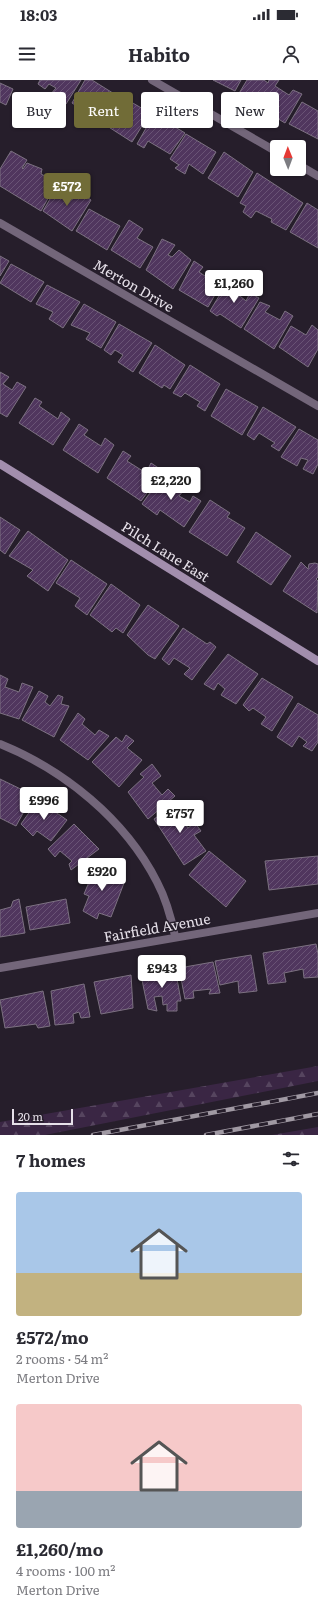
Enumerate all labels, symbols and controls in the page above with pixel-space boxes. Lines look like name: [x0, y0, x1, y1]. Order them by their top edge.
text: 18:03: [20, 3, 57, 26]
text: Habito: [128, 41, 190, 68]
icon: menu: [16, 43, 38, 65]
icon: person: [280, 43, 302, 65]
chip: Buy: [12, 92, 66, 128]
chip: Rent: [74, 92, 133, 128]
chip: Filters: [141, 92, 213, 128]
chip: New: [221, 92, 279, 128]
north arrow: [270, 140, 306, 176]
map controls: [270, 140, 306, 176]
pin: £572: [43, 173, 91, 207]
text: £572: [53, 176, 81, 195]
street label: Merton Drive: [90, 254, 178, 316]
pin: £1,260: [201, 270, 267, 304]
text: £1,260: [214, 273, 254, 292]
pin: £2,220: [138, 467, 204, 501]
text: £2,220: [150, 470, 192, 489]
street label: Pilch Lane East: [118, 516, 214, 586]
pin: £996: [20, 787, 68, 821]
text: £996: [29, 790, 59, 809]
pin: £757: [156, 800, 204, 834]
text: £757: [166, 803, 194, 822]
pin: £920: [78, 858, 126, 892]
text: £920: [87, 861, 117, 880]
street label: Fairfield Avenue: [102, 908, 212, 946]
pin: £943: [138, 955, 186, 989]
text: £943: [147, 958, 177, 977]
scale bar: [12, 1107, 73, 1126]
text: 20 m: [18, 1108, 43, 1124]
text: 7 homes: [16, 1147, 86, 1172]
icon: filters: [280, 1148, 302, 1170]
icon: home: [123, 1218, 195, 1290]
text: £572/mo: [16, 1324, 89, 1349]
text: 2 rooms · 54 m²: [16, 1349, 108, 1368]
text: Merton Drive: [16, 1368, 100, 1387]
icon: home: [123, 1430, 195, 1502]
text: £1,260/mo: [16, 1536, 103, 1561]
text: 4 rooms · 100 m²: [16, 1561, 115, 1580]
text: Merton Drive: [16, 1580, 100, 1599]

